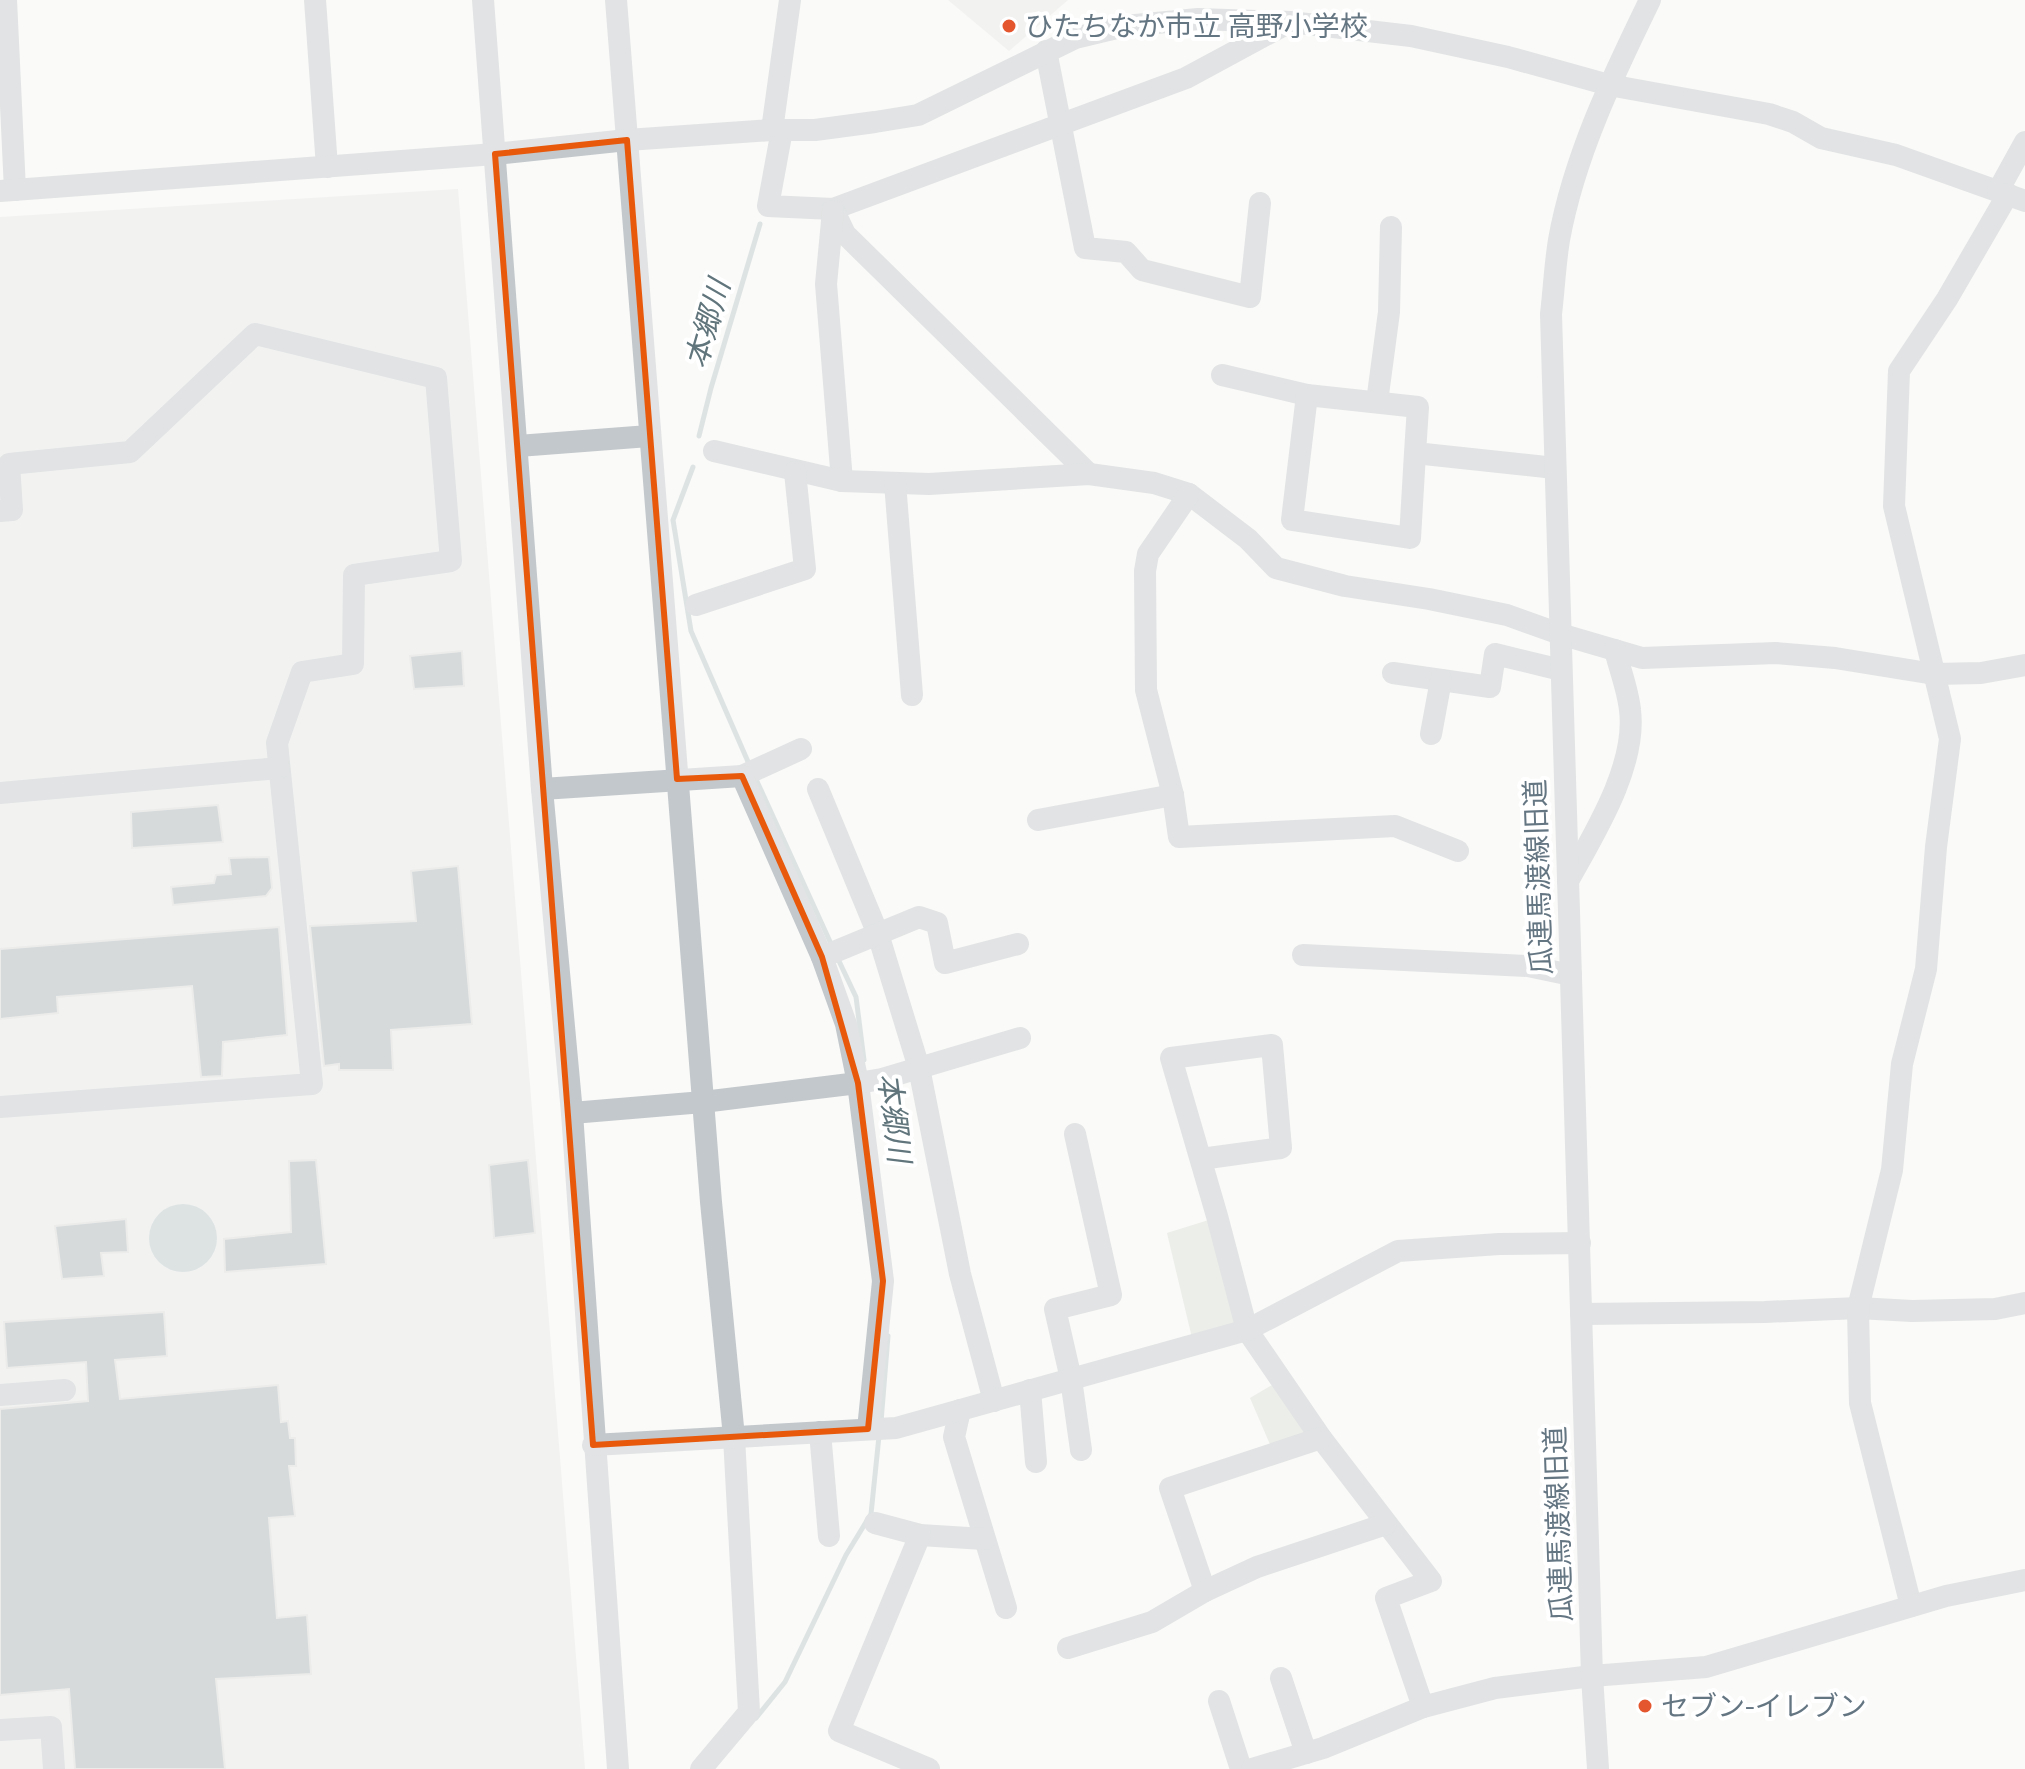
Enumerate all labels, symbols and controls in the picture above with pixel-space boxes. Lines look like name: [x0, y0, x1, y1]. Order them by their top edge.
place label: ひたちなか市立 高野小学校: [1025, 10, 1368, 43]
marker: ひたちなか市立 高野小学校: [1000, 17, 1018, 35]
water label: 本郷川: [678, 273, 739, 372]
street label: 瓜連馬渡線旧道: [1519, 778, 1558, 976]
water label: 本郷川: [871, 1071, 918, 1168]
street label: 瓜連馬渡線旧道: [1539, 1425, 1578, 1623]
place label: セブン-イレブン: [1661, 1690, 1867, 1723]
marker: セブン-イレブン: [1636, 1697, 1654, 1715]

